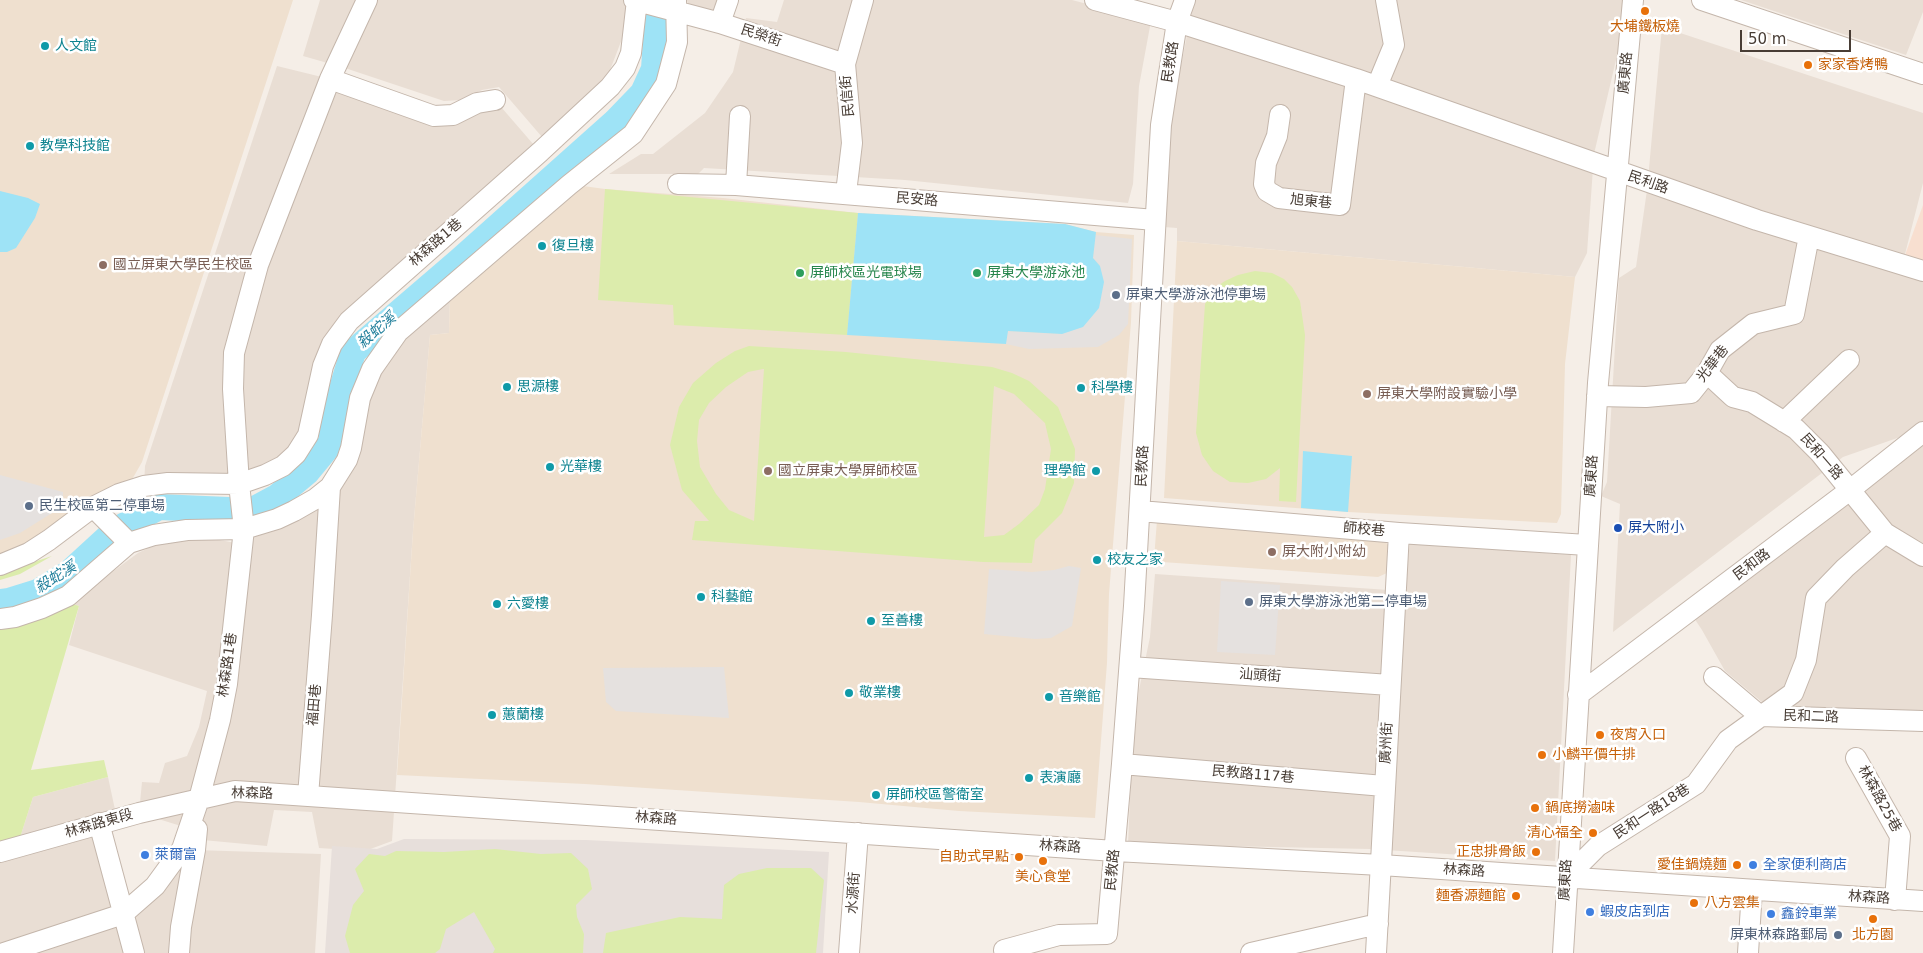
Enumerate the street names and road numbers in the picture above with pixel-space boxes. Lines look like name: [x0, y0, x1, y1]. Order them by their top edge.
street label: 民榮街: [738, 22, 784, 50]
street label: 民教路: [1159, 40, 1183, 84]
street label: 廣東路: [1616, 51, 1636, 95]
street label: 民信街: [838, 74, 858, 118]
street label: 民利路: [1625, 168, 1671, 198]
street label: 民安路: [895, 190, 939, 210]
street label: 旭東巷: [1289, 191, 1333, 213]
street label: 林森路1巷: [406, 215, 466, 271]
street label: 光華巷: [1693, 342, 1733, 386]
street label: 民和一路: [1796, 430, 1846, 484]
street label: 民教路: [1134, 445, 1152, 487]
street label: 廣東路: [1582, 454, 1602, 498]
street label: 師校巷: [1342, 520, 1386, 540]
street label: 民和路: [1730, 546, 1774, 584]
street label: 林森路1巷: [215, 632, 241, 698]
street label: 汕頭街: [1238, 666, 1282, 686]
street label: 福田巷: [305, 683, 325, 727]
street label: 民和二路: [1783, 708, 1839, 726]
street label: 廣州街: [1378, 722, 1396, 764]
street label: 民教路117巷: [1211, 763, 1295, 787]
street label: 林森路25巷: [1854, 763, 1904, 835]
street label: 民和一路18巷: [1611, 781, 1693, 843]
street label: 林森路: [231, 785, 273, 803]
street label: 林森路東段: [63, 806, 135, 842]
street label: 林森路: [634, 809, 678, 829]
street label: 林森路: [1038, 837, 1082, 857]
street label: 民教路: [1102, 848, 1124, 892]
street label: 廣東路: [1557, 859, 1575, 901]
street label: 林森路: [1442, 861, 1486, 881]
street label: 水源街: [844, 871, 864, 915]
street label: 林森路: [1847, 888, 1891, 908]

